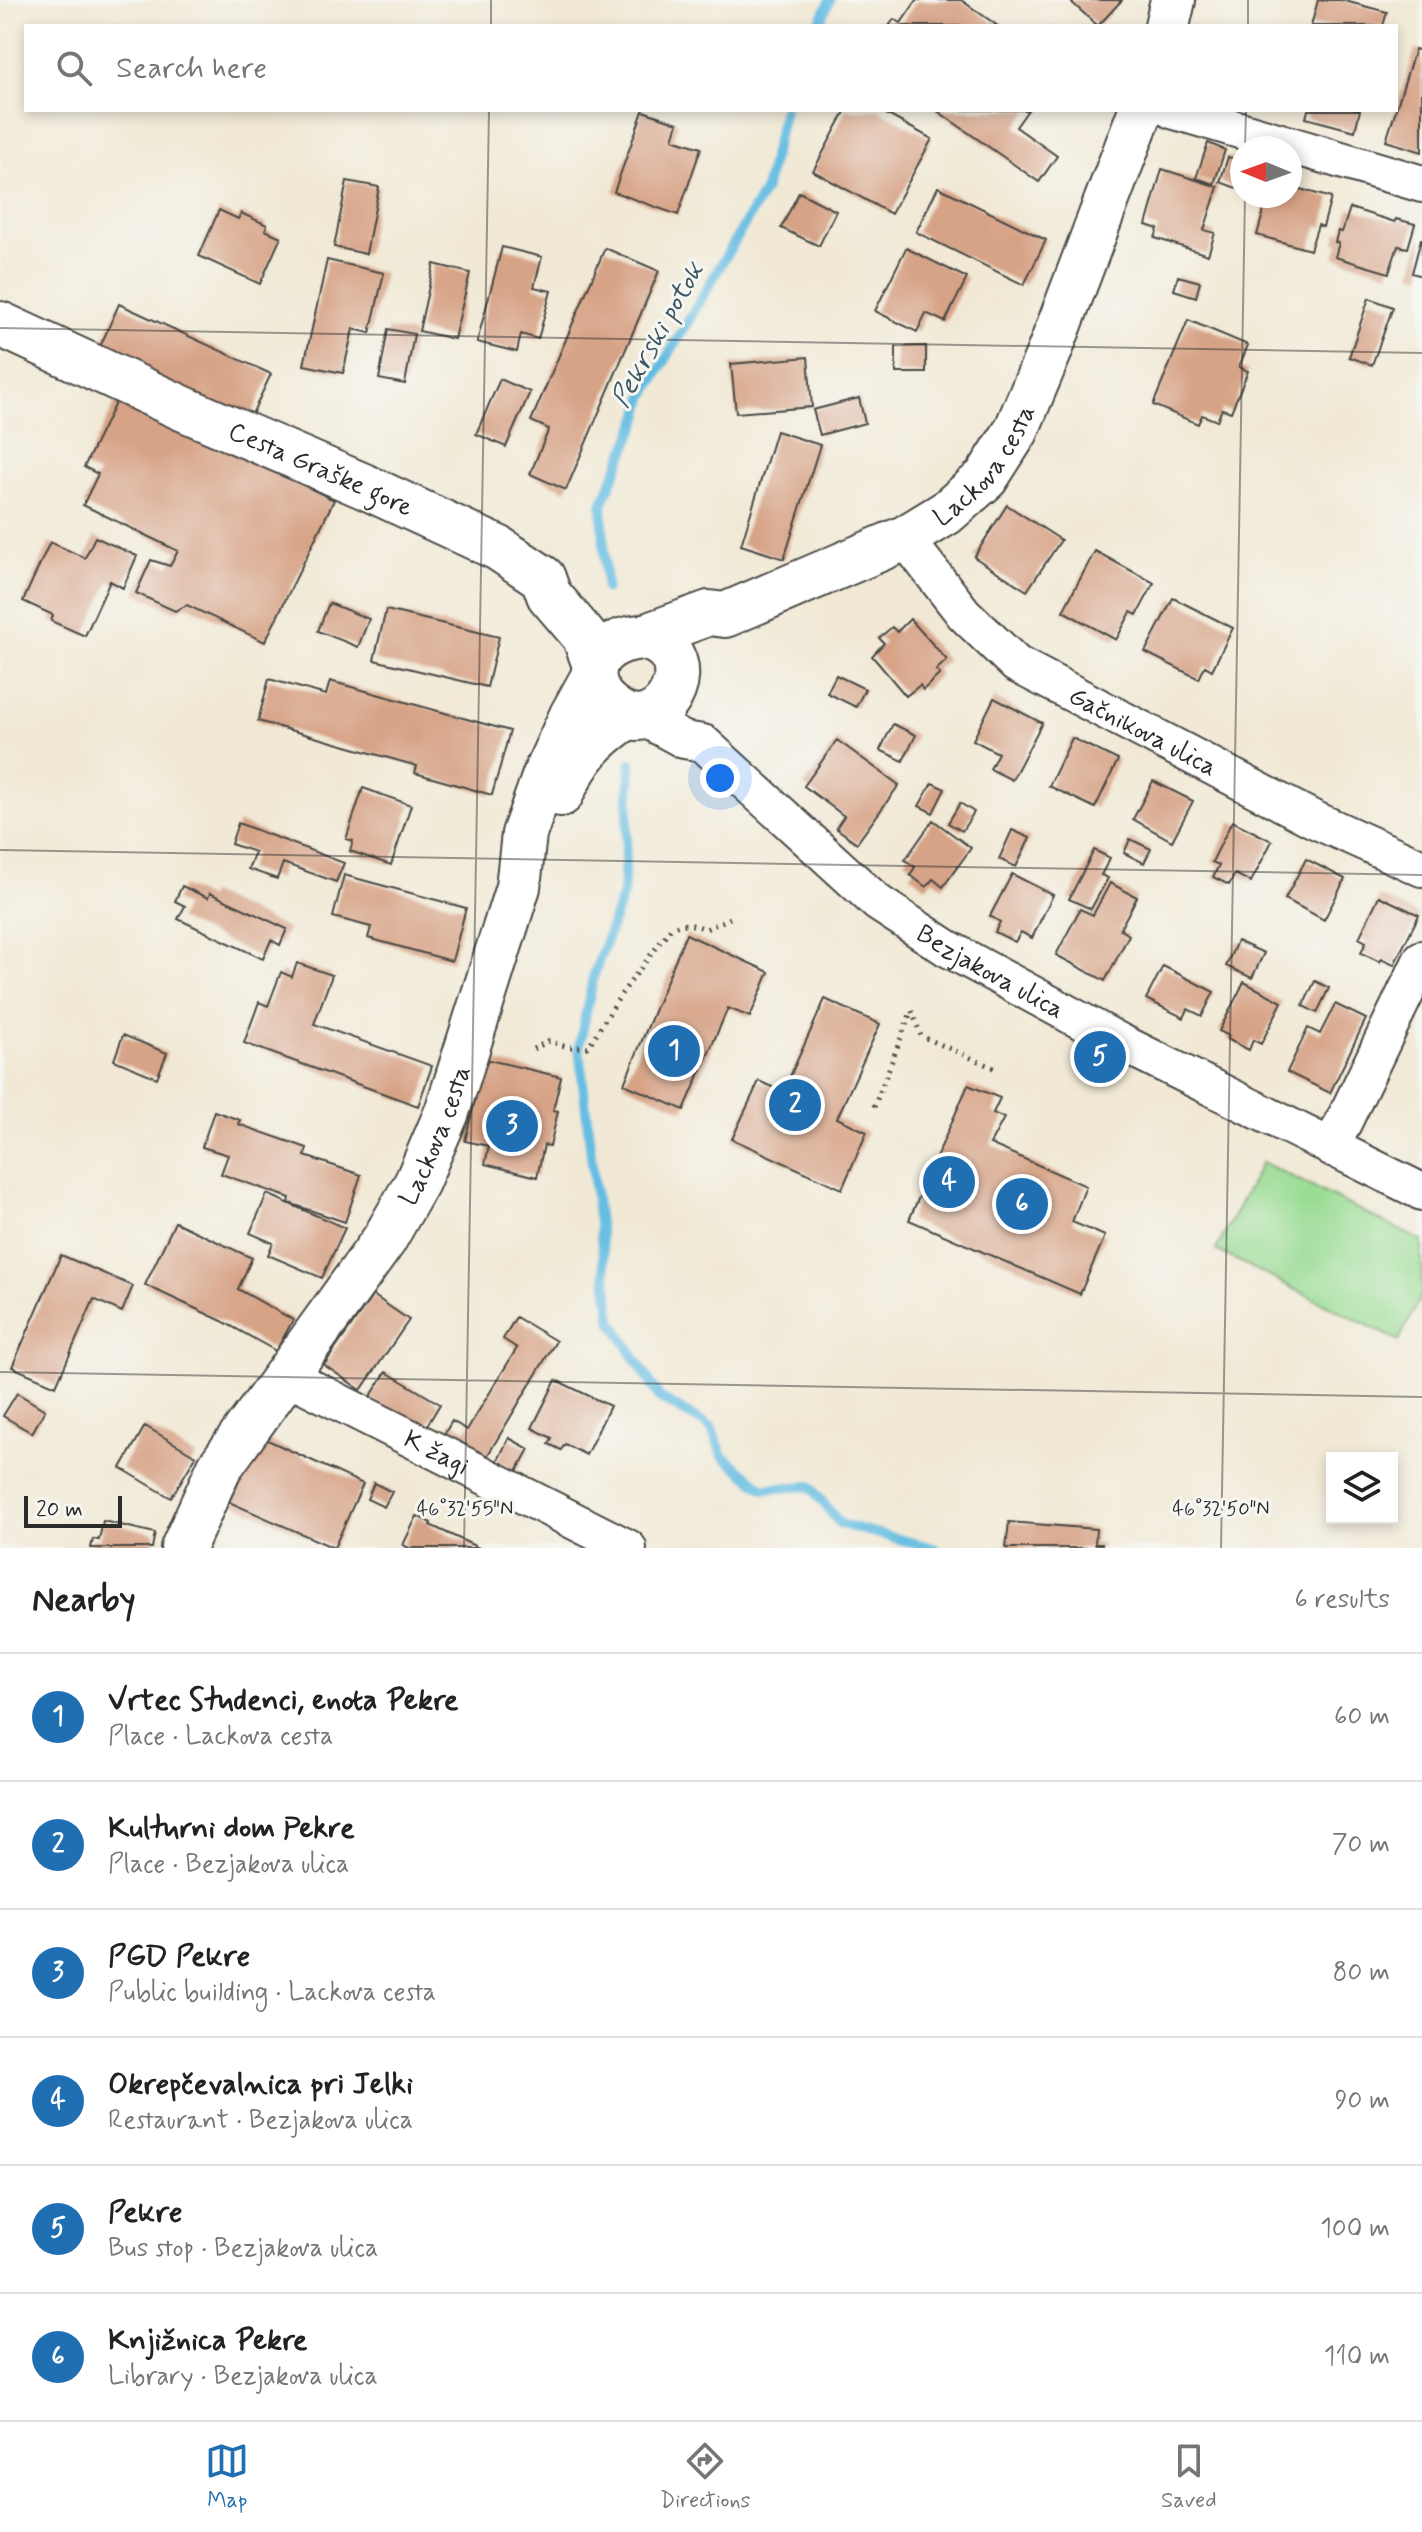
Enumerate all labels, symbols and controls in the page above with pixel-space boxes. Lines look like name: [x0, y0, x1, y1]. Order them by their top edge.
search box: [24, 24, 1398, 112]
icon: search: [52, 46, 96, 90]
text: Search here: [116, 49, 267, 88]
north arrow: [1230, 136, 1302, 208]
water label: Pekrski potok: [603, 255, 714, 415]
street label: Lackova cesta: [928, 400, 1044, 536]
street label: Cesta Graške gore: [223, 415, 418, 525]
street label: Gačnikova ulica: [1062, 680, 1222, 785]
your location: [700, 758, 740, 798]
street label: Bezjakova ulica: [909, 918, 1070, 1028]
pin: 1: [648, 1021, 700, 1081]
pin: 5: [1074, 1027, 1126, 1087]
street label: Lackova cesta: [392, 1062, 480, 1212]
pin: 2: [769, 1075, 821, 1135]
pin: 3: [486, 1096, 538, 1156]
pin: 4: [923, 1152, 975, 1212]
pin: 6: [996, 1174, 1048, 1234]
street label: K žagi: [398, 1423, 475, 1484]
map controls: [1326, 1452, 1398, 1524]
button: layers: [1326, 1452, 1398, 1524]
scale bar: [24, 1492, 122, 1528]
text: 20 m: [36, 1496, 83, 1524]
text: 46°32'55"N: [417, 1496, 513, 1523]
text: 46°32'50"N: [1172, 1496, 1270, 1523]
text: Nearby: [32, 1578, 136, 1623]
text: 6 results: [1295, 1583, 1390, 1617]
text: Vrtec Studenci, enota Pekre: [108, 1681, 458, 1720]
text: 1: [52, 1700, 64, 1734]
text: 60 m: [1334, 1700, 1390, 1734]
text: Place · Lackova cesta: [108, 1720, 333, 1754]
text: Kulturni dom Pekre: [108, 1809, 355, 1848]
text: 2: [52, 1828, 64, 1862]
text: 70 m: [1332, 1828, 1390, 1862]
text: Place · Bezjakova ulica: [108, 1848, 350, 1882]
text: PGD Pekre: [108, 1937, 250, 1976]
text: 3: [52, 1956, 64, 1990]
text: 80 m: [1333, 1956, 1390, 1990]
text: Public building · Lackova cesta: [108, 1976, 436, 2010]
text: Okrepčevalnica pri Jelki: [108, 2065, 413, 2104]
text: 4: [50, 2084, 66, 2118]
text: 90 m: [1335, 2084, 1390, 2118]
text: Restaurant · Bezjakova ulica: [108, 2104, 413, 2138]
text: Pekre: [108, 2193, 183, 2232]
text: 5: [50, 2212, 66, 2246]
text: 100 m: [1320, 2212, 1390, 2246]
text: Bus stop · Bezjakova ulica: [108, 2232, 378, 2266]
text: Knjižnica Pekre: [108, 2321, 308, 2360]
text: 6: [51, 2340, 65, 2374]
text: 110 m: [1324, 2340, 1390, 2374]
text: Library · Bezjakova ulica: [108, 2360, 378, 2394]
tab: Map: [205, 2439, 249, 2515]
tab: Directions: [660, 2439, 750, 2515]
tab: Saved: [1161, 2439, 1217, 2515]

